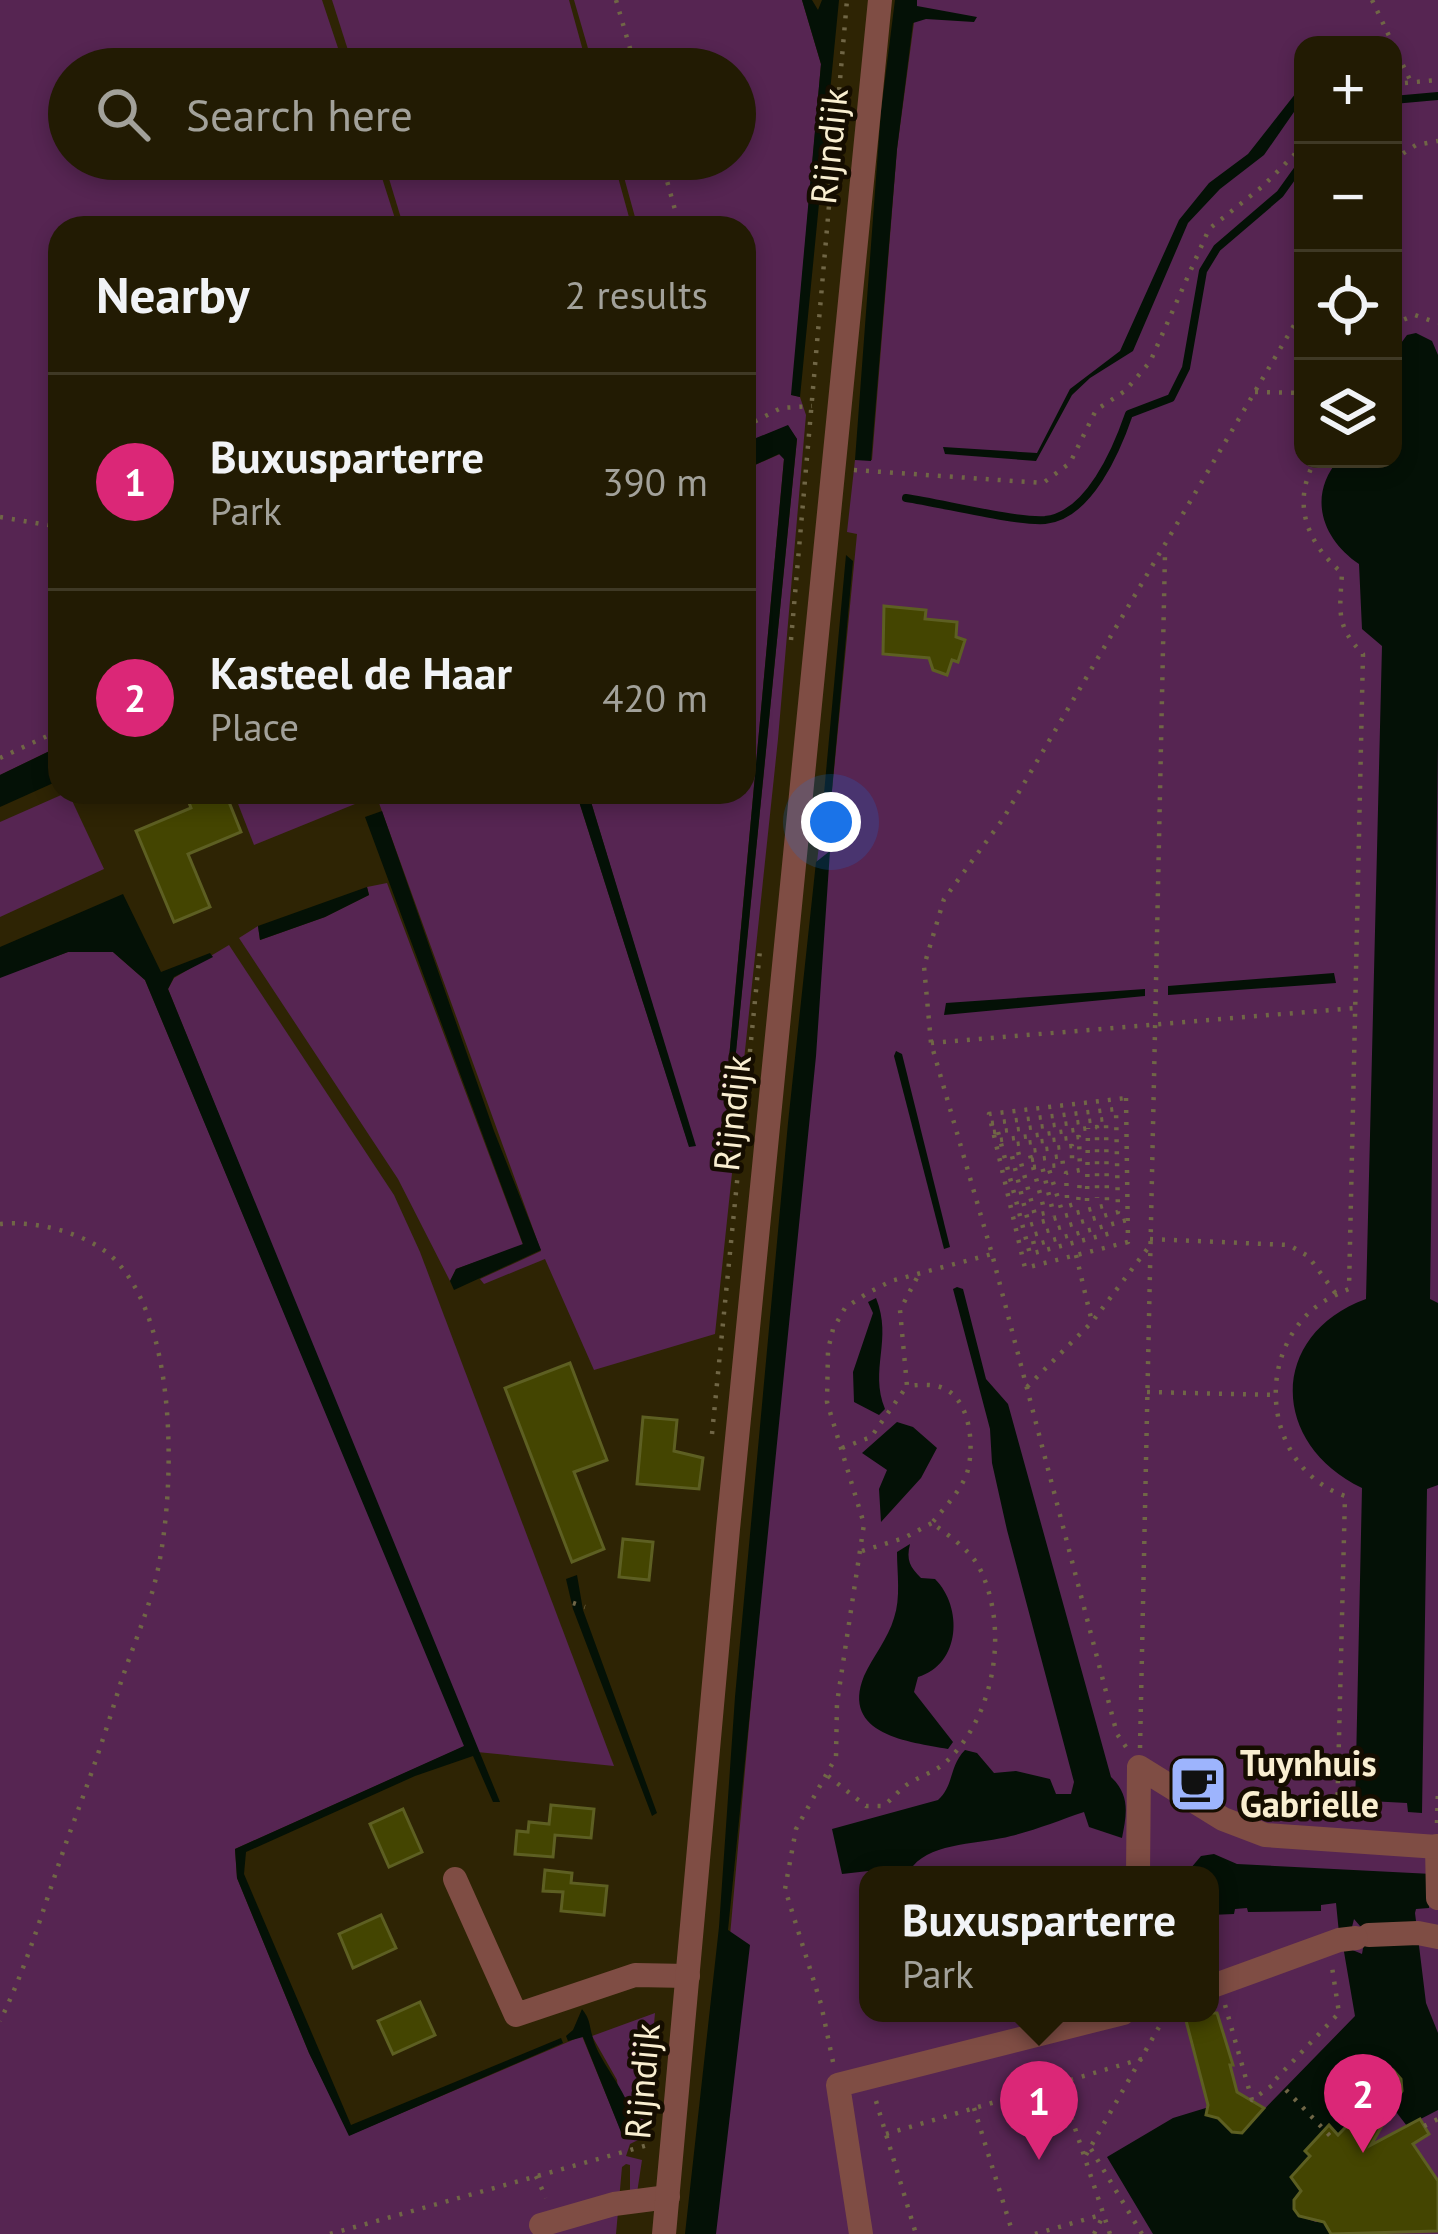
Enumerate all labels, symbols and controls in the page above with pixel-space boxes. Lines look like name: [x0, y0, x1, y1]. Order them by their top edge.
map controls: [1294, 36, 1402, 468]
button: +: [1294, 36, 1402, 144]
search box: [48, 48, 756, 180]
icon: search: [90, 81, 156, 147]
text: Search here: [186, 85, 413, 143]
street label: Rijndijk: [799, 86, 858, 206]
button: −: [1294, 144, 1402, 252]
button: locate: [1294, 252, 1402, 360]
text: Nearby: [96, 261, 250, 327]
text: 2 results: [565, 269, 708, 320]
button: layers: [1294, 360, 1402, 468]
text: Buxusparterre: [210, 427, 484, 485]
text: 1: [124, 456, 146, 507]
text: 390 m: [602, 456, 708, 507]
text: Park: [210, 485, 282, 536]
text: Kasteel de Haar: [210, 643, 512, 701]
text: 2: [124, 672, 146, 723]
text: 420 m: [602, 672, 708, 723]
text: Place: [210, 701, 299, 752]
your location: [801, 792, 861, 852]
street label: Rijndijk: [702, 1053, 761, 1173]
place label: Tuynhuis Gabrielle: [1240, 1739, 1379, 1827]
cafe icon: Tuynhuis Gabrielle: [1167, 1753, 1229, 1815]
popup: [859, 1866, 1219, 2022]
text: Buxusparterre: [902, 1890, 1176, 1948]
text: Park: [902, 1948, 974, 1999]
street label: Rijndijk: [613, 2021, 670, 2141]
pin: 2: [1324, 2054, 1402, 2153]
pin: 1: [1000, 2061, 1078, 2160]

